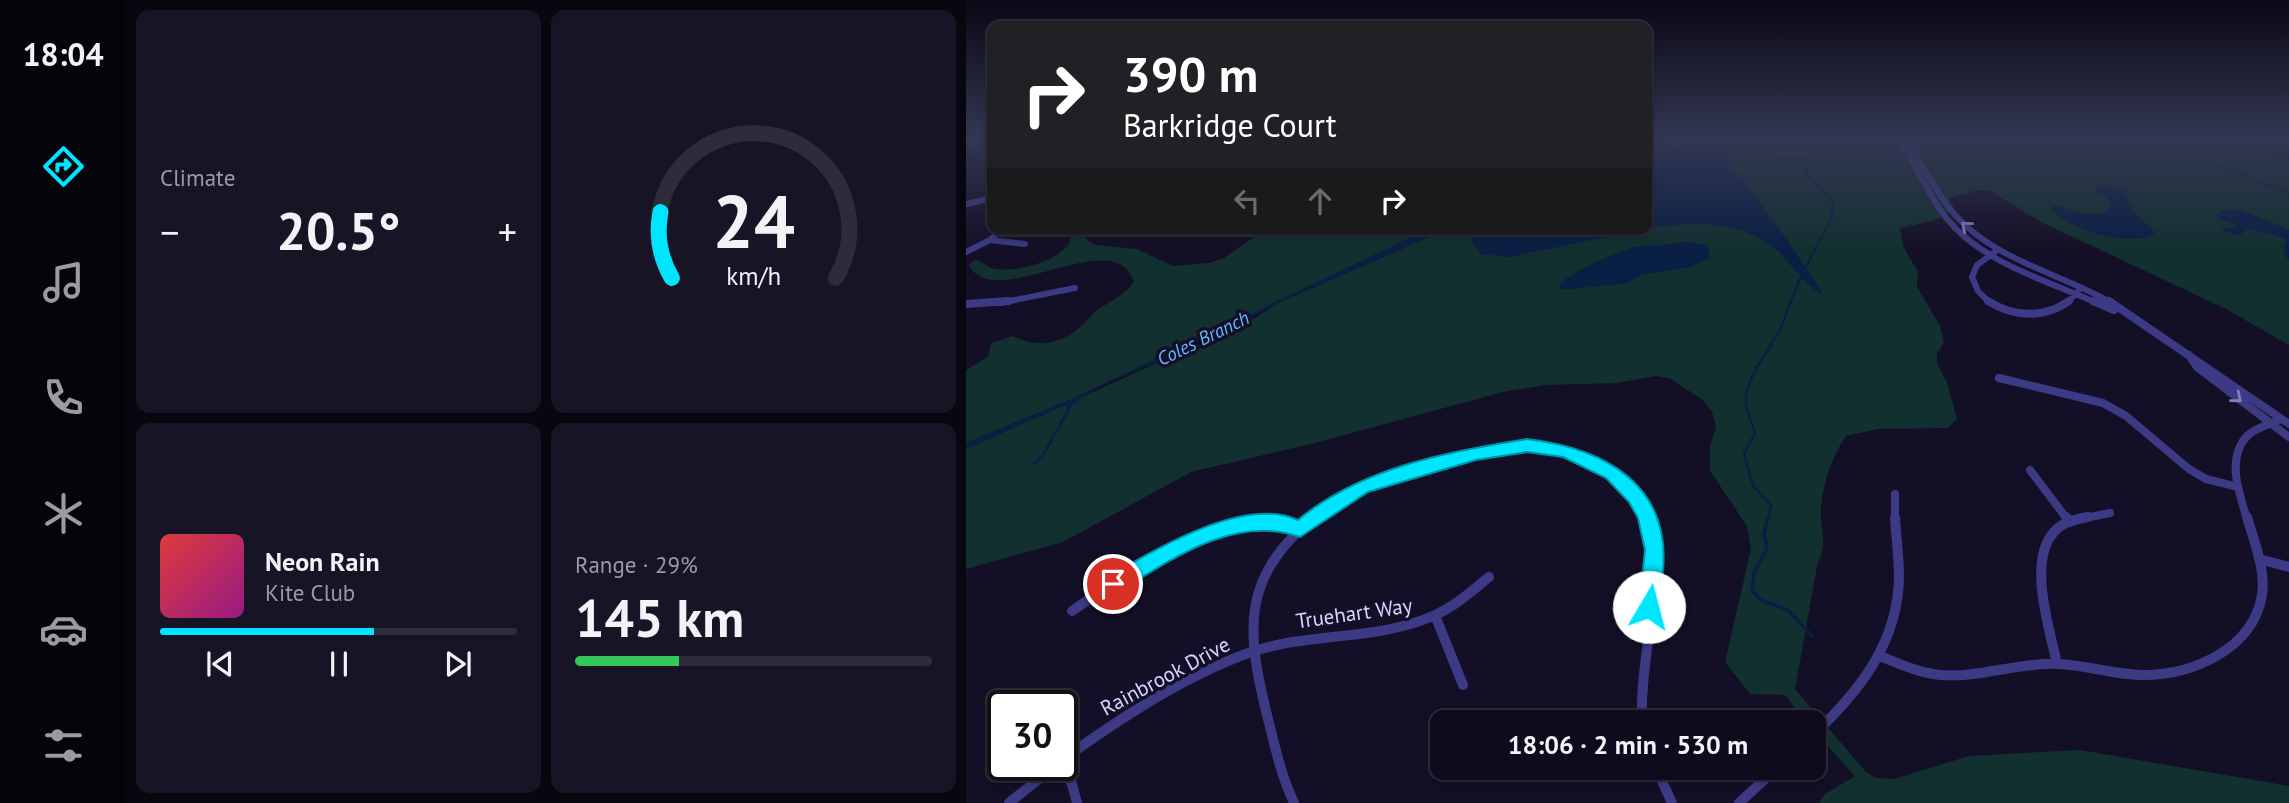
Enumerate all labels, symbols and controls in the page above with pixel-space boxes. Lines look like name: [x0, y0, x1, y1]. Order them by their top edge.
text: 18:04: [22, 33, 104, 75]
text: 390 m: [1123, 42, 1258, 106]
icon: right: [1008, 49, 1099, 140]
text: Barkridge Court: [1123, 104, 1337, 146]
icon: directions: [39, 142, 88, 191]
text: Climate: [160, 163, 235, 192]
text: 24: [712, 174, 795, 268]
icon: left: [1228, 182, 1266, 220]
icon: ahead: [1301, 182, 1339, 220]
icon: right: [1374, 182, 1412, 220]
text: 20.5°: [277, 197, 400, 264]
text: −: [160, 207, 179, 256]
text: +: [498, 207, 517, 256]
one-way arrow: [1961, 222, 1974, 234]
icon: music: [39, 258, 88, 307]
text: km/h: [726, 259, 781, 291]
water label: Coles Branch: [1153, 305, 1253, 371]
icon: phone: [39, 373, 88, 422]
one-way arrow: [2229, 390, 2241, 403]
icon: climate: [39, 489, 88, 538]
text: Neon Rain: [265, 545, 380, 578]
text: Range · 29%: [575, 550, 698, 579]
pin: [1083, 554, 1143, 614]
icon: arrive: [1094, 565, 1132, 603]
position arrow: [1612, 570, 1686, 644]
text: Kite Club: [265, 578, 355, 607]
text: 145 km: [575, 584, 744, 651]
street label: Truehart Way: [1294, 591, 1414, 635]
icon: car: [39, 605, 88, 654]
street label: Rainbrook Drive: [1096, 631, 1234, 721]
icon: previous: [201, 645, 239, 683]
icon: pause: [320, 645, 358, 683]
icon: next: [439, 645, 477, 683]
speed limit sign: 30: [987, 690, 1078, 781]
icon: filters: [39, 721, 88, 770]
text: 18:06 · 2 min · 530 m: [1508, 728, 1748, 761]

